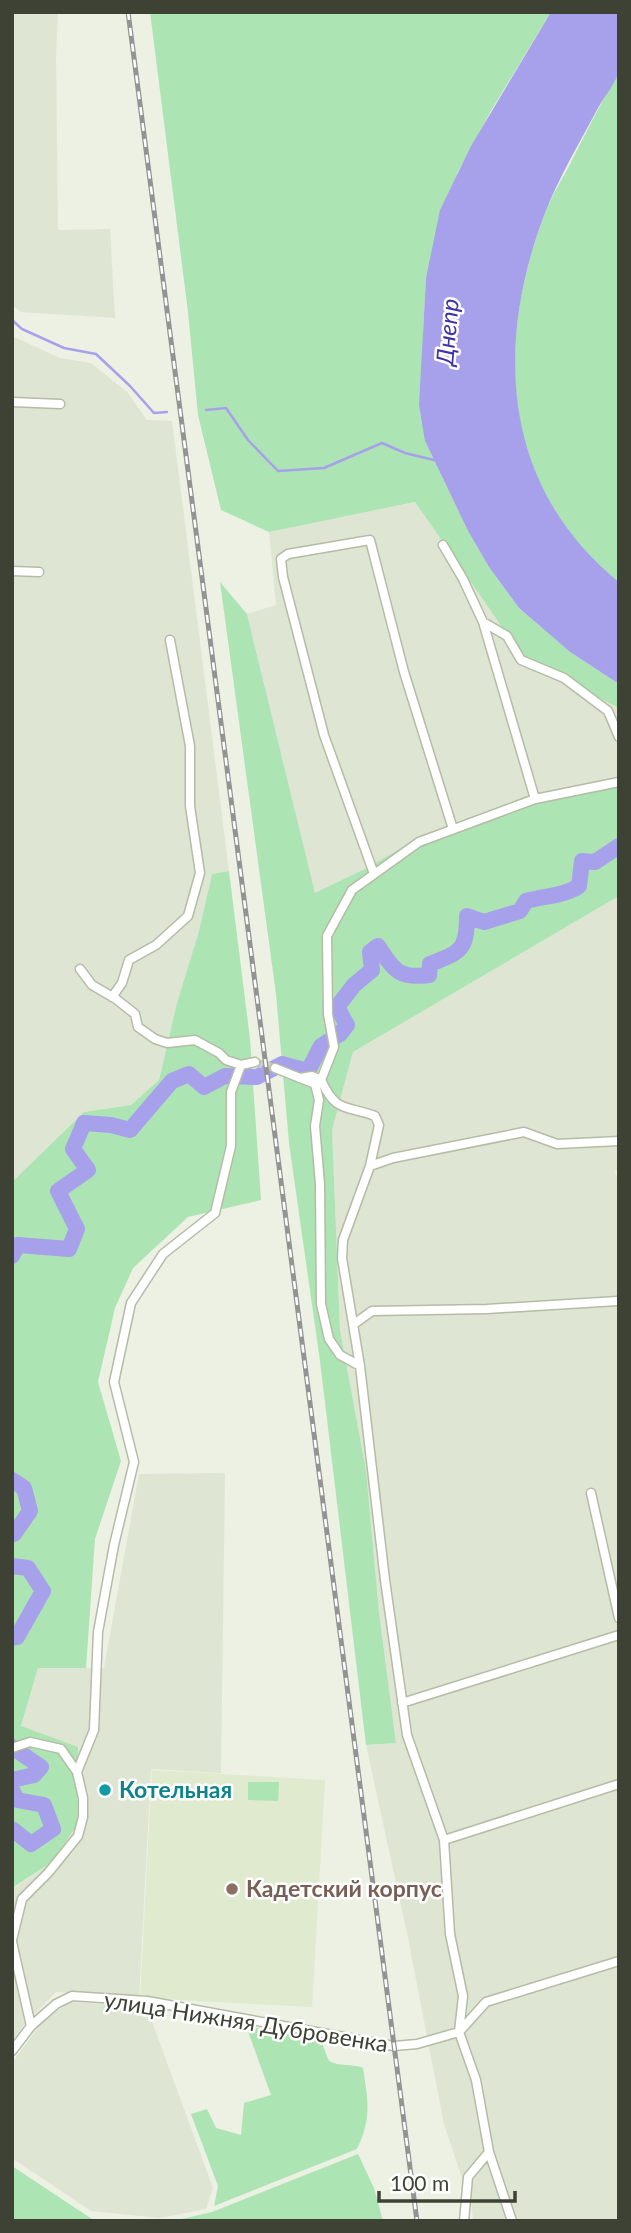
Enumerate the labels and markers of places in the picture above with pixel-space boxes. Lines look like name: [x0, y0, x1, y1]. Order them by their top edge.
place label: Котельная: [119, 1775, 232, 1803]
marker: Котельная: [97, 1782, 113, 1798]
place label: Кадетский корпус: [246, 1874, 442, 1902]
marker: Кадетский корпус: [224, 1881, 240, 1897]

